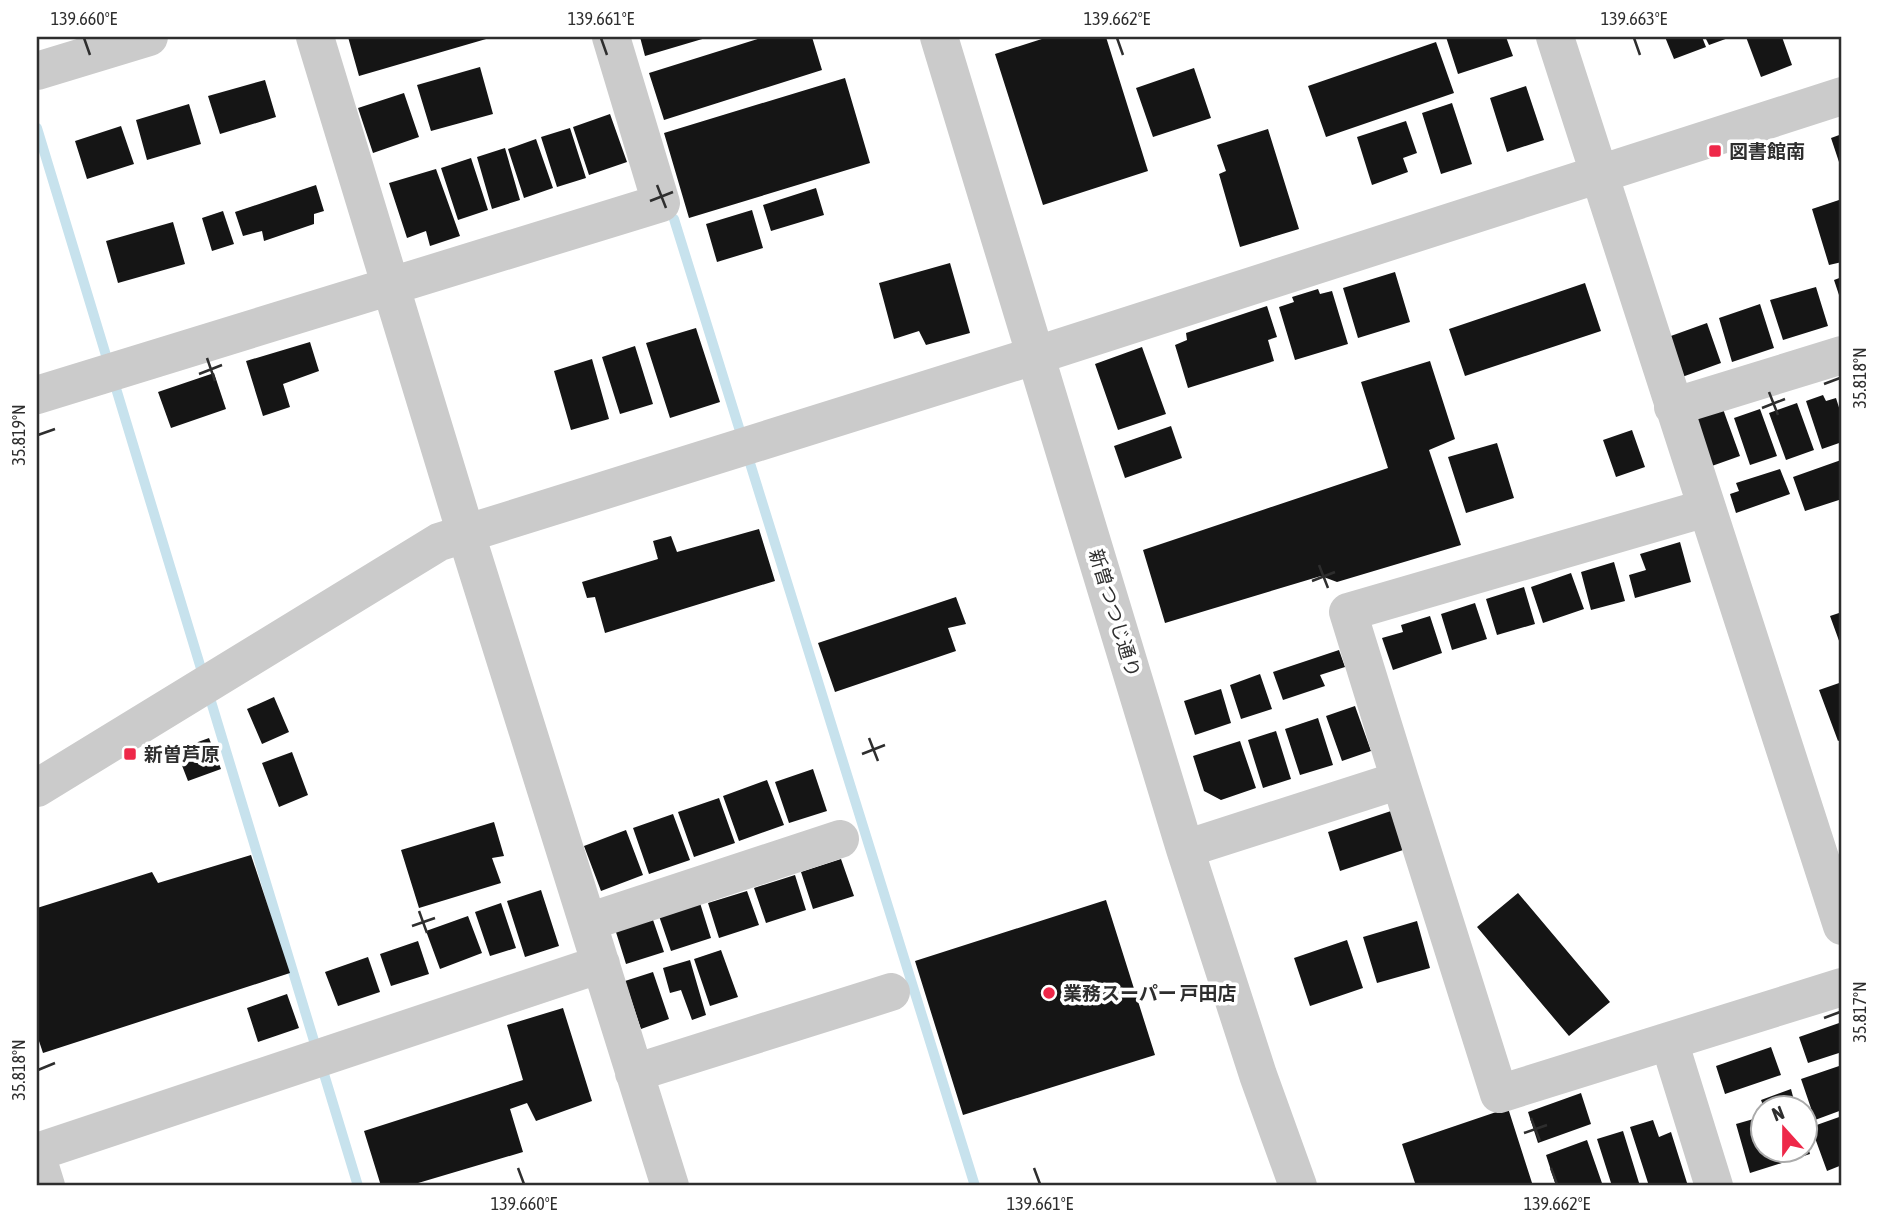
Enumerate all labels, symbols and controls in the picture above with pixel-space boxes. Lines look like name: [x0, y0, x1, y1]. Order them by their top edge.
text: 139.660°E: [51, 8, 118, 29]
text: 139.661°E: [568, 8, 635, 29]
text: 139.662°E: [1084, 8, 1151, 29]
text: 139.663°E: [1601, 8, 1668, 29]
place label: 図書館南: [1729, 140, 1805, 162]
marker: 図書館南: [1707, 143, 1723, 159]
text: 35.818°N: [1849, 347, 1870, 409]
text: 35.819°N: [8, 404, 29, 466]
street label: 新曽つつじ通り: [1085, 546, 1145, 680]
place label: 新曽芦原: [144, 743, 220, 765]
marker: 新曽芦原: [122, 746, 138, 762]
text: 35.817°N: [1849, 981, 1870, 1043]
place label: 業務スーパー 戸田店: [1063, 982, 1236, 1004]
marker: 業務スーパー 戸田店: [1041, 985, 1057, 1001]
text: 35.818°N: [8, 1039, 29, 1101]
north arrow: [1750, 1094, 1820, 1164]
text: N: [1769, 1101, 1787, 1125]
text: 139.660°E: [491, 1193, 558, 1214]
text: 139.661°E: [1007, 1193, 1074, 1214]
text: 139.662°E: [1524, 1193, 1591, 1214]

